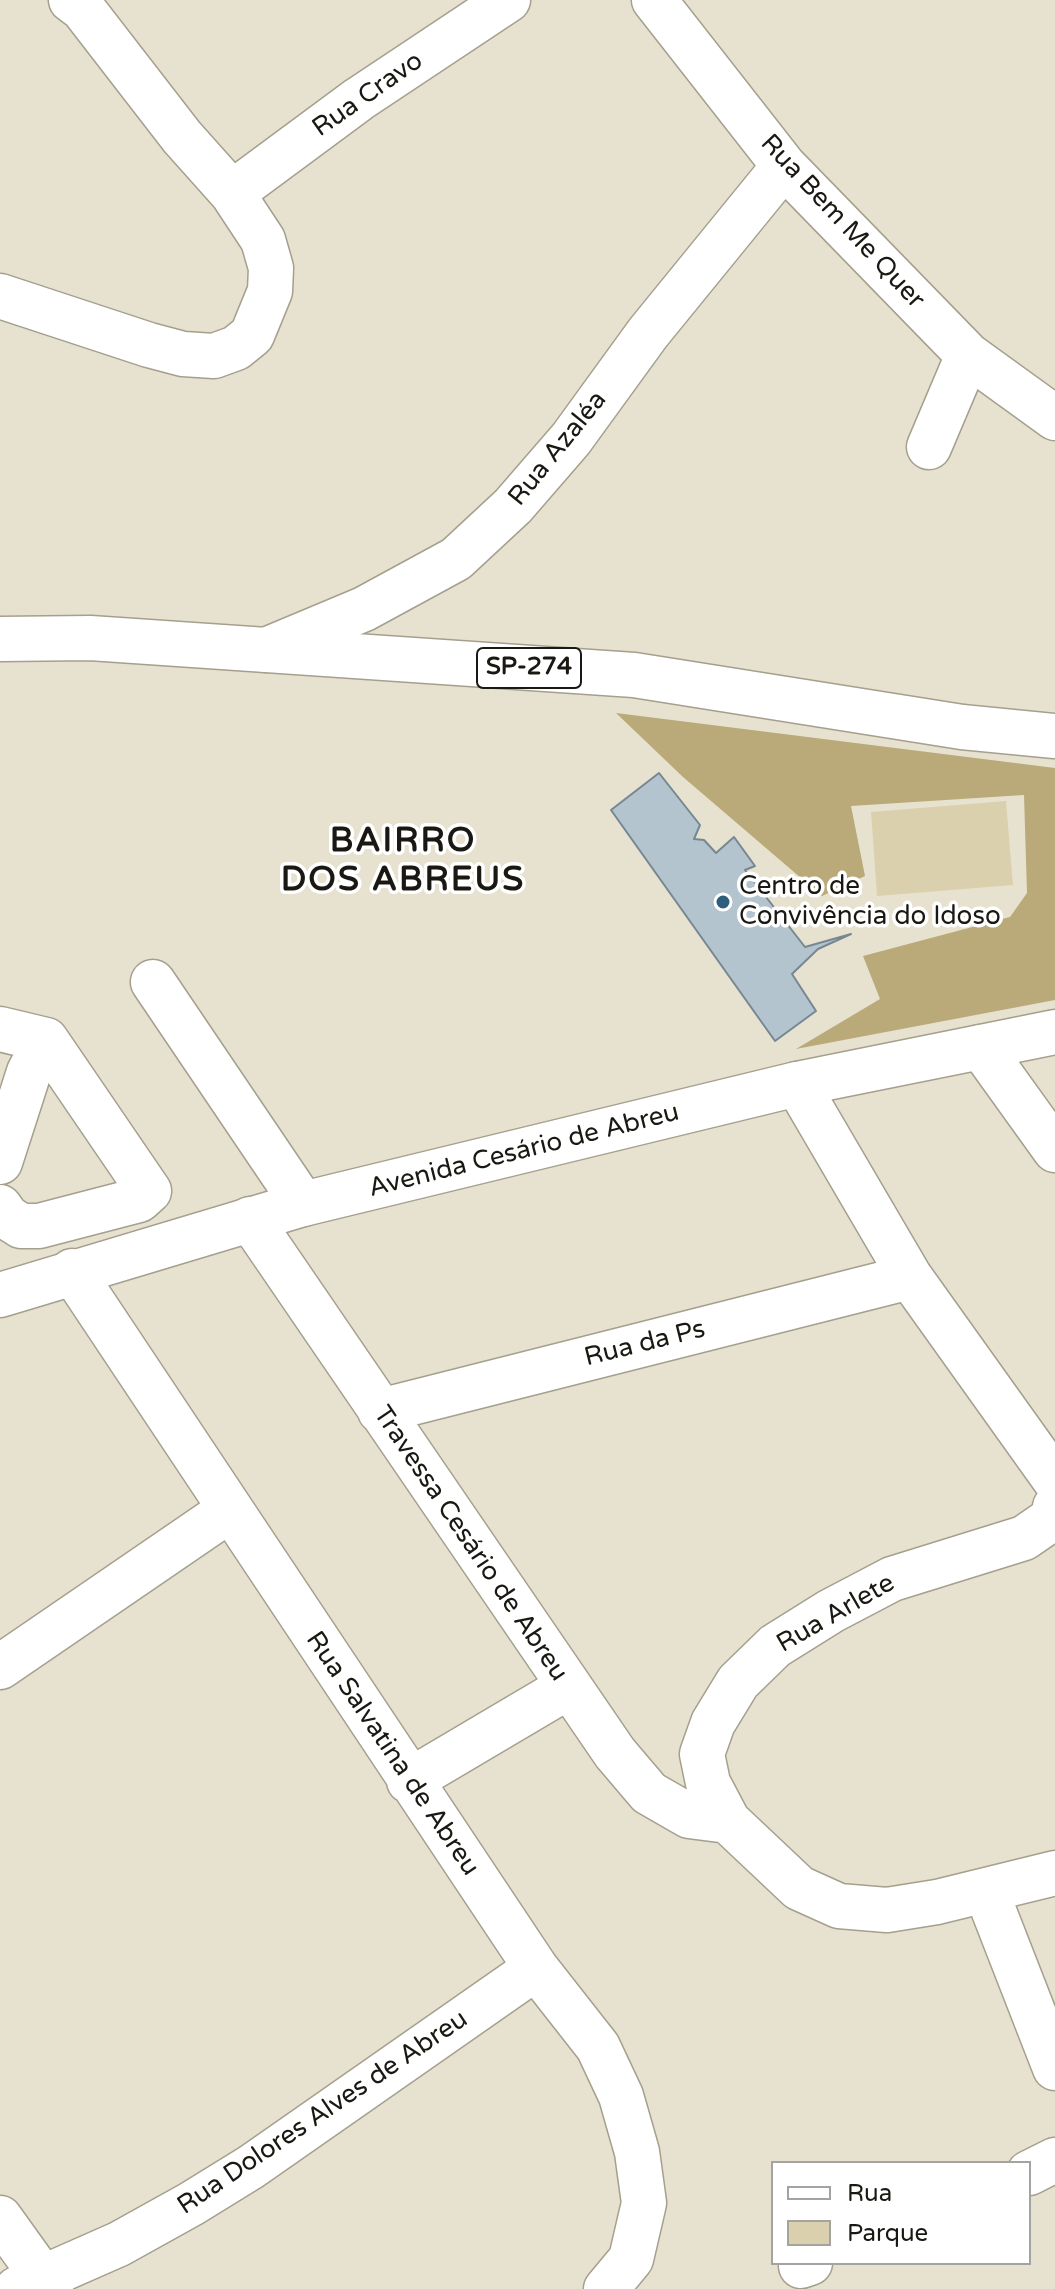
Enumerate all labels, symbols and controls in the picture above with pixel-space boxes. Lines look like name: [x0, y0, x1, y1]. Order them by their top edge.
street label: Rua Cravo: [307, 46, 429, 144]
street label: Rua Bem Me Quer: [753, 129, 931, 315]
street label: Rua Azaléa: [502, 385, 614, 513]
road number: SP-274: [477, 648, 581, 688]
district label: BAIRRO DOS ABREUS: [281, 822, 525, 902]
place label: Centro de Convivência do Idoso: [739, 871, 1001, 932]
marker: Centro de Convivência do Idoso: [714, 893, 732, 911]
street label: Avenida Cesário de Abreu: [365, 1097, 683, 1205]
street label: Rua da Ps: [581, 1314, 709, 1374]
street label: Travessa Cesário de Abreu: [366, 1400, 574, 1688]
street label: Rua Arlete: [772, 1568, 900, 1660]
street label: Rua Salvatina de Abreu: [299, 1626, 485, 1882]
street label: Rua Dolores Alves de Abreu: [172, 2004, 474, 2222]
legend: [771, 2161, 1031, 2265]
text: Rua: [847, 2179, 892, 2208]
text: Parque: [847, 2219, 928, 2248]

